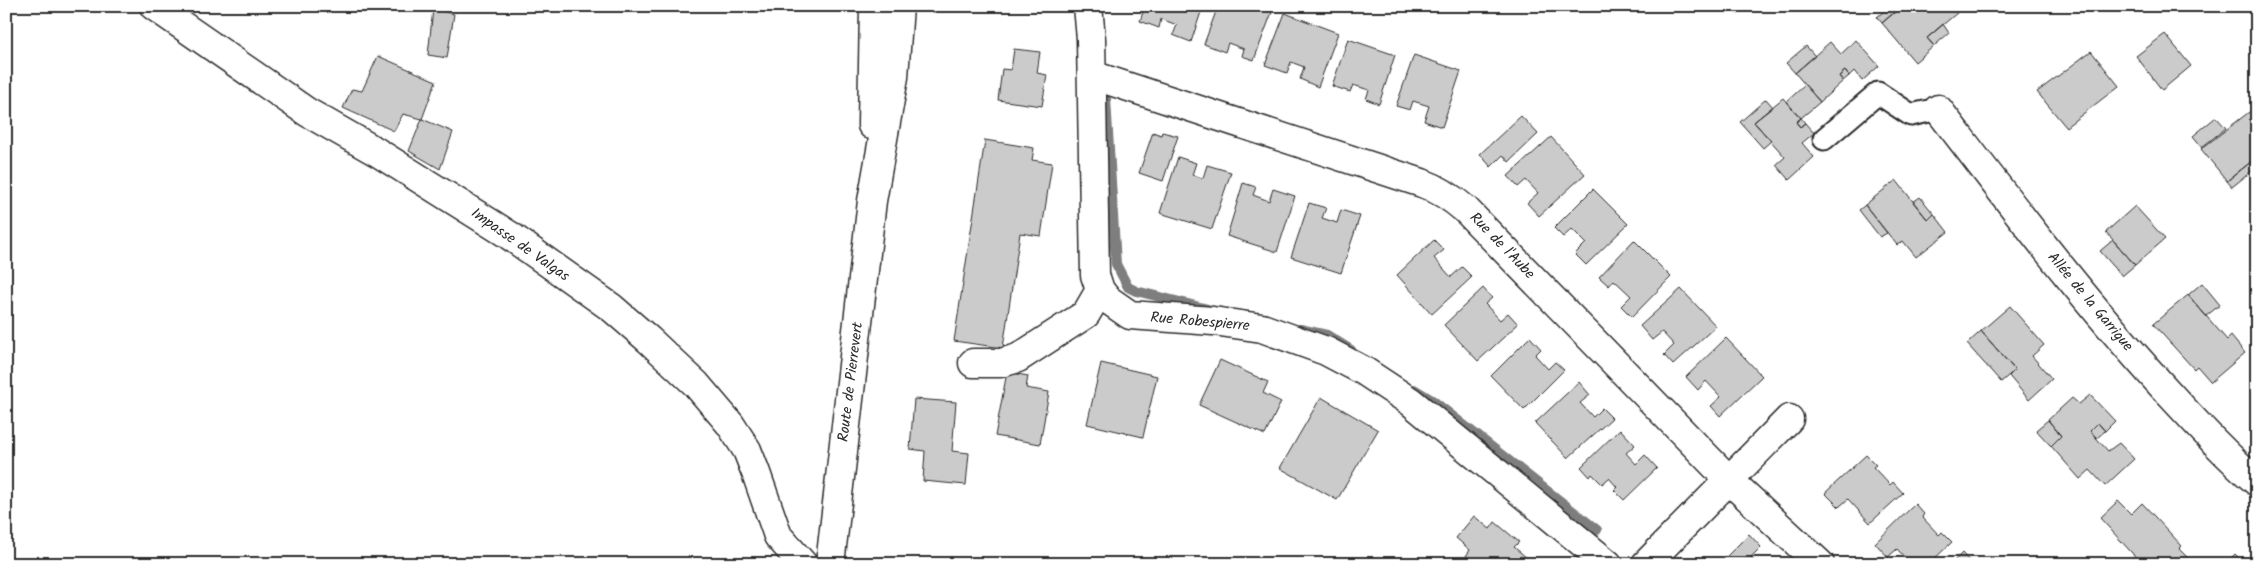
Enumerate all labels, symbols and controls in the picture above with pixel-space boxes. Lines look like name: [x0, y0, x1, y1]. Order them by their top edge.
street label: Impasse de Valgas: [466, 202, 575, 288]
street label: Rue de l'Aube: [1464, 207, 1541, 285]
street label: Allée de la Garrigue: [2041, 247, 2139, 357]
street label: Rue Robespierre: [1149, 306, 1251, 338]
street label: Route de Pierrevert: [832, 321, 870, 443]

